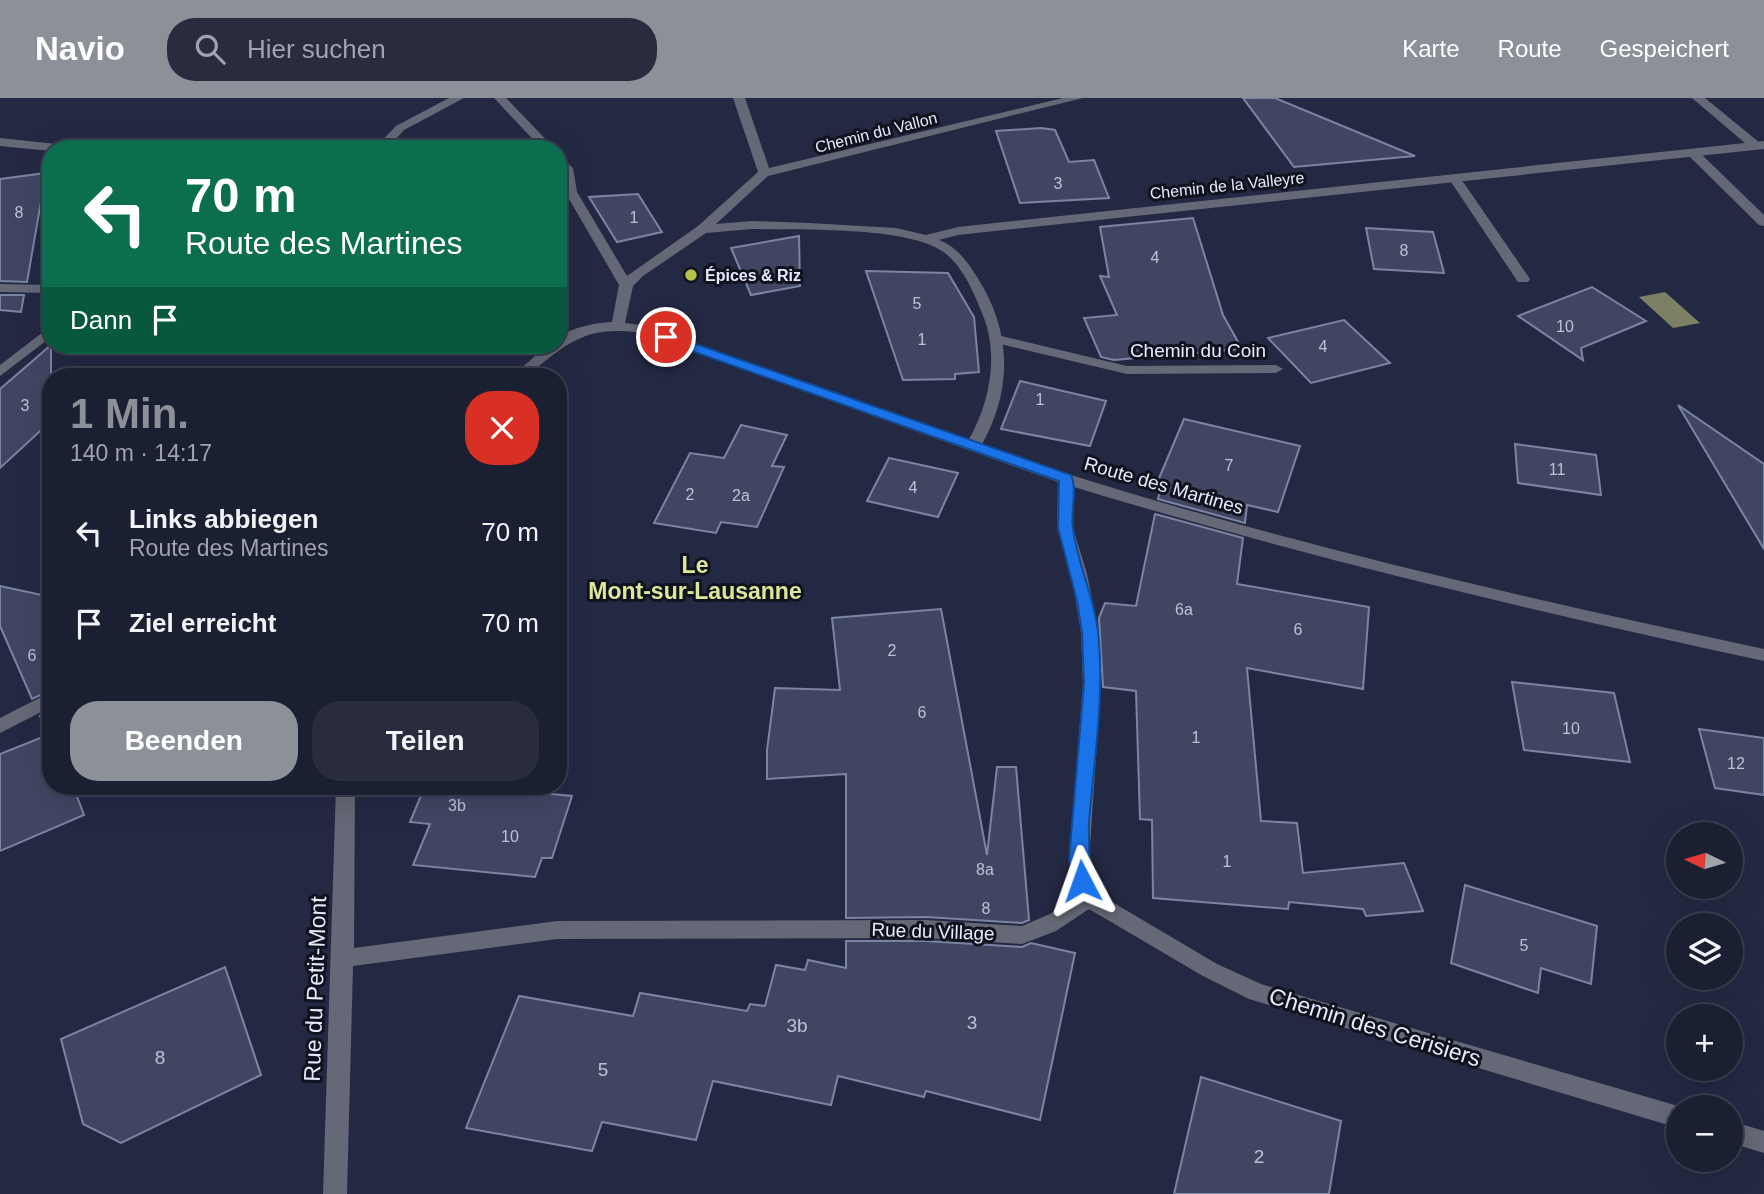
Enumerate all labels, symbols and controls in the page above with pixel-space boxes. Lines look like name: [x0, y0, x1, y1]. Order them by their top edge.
search box: [167, 18, 657, 81]
text: Navio: [35, 30, 125, 67]
icon: search: [191, 30, 229, 68]
text: Hier suchen: [247, 34, 386, 64]
text: Karte: [1402, 35, 1460, 62]
text: Route: [1498, 35, 1562, 62]
text: Gespeichert: [1600, 35, 1729, 62]
street label: Chemin du Vallon: [813, 109, 939, 156]
icon: left: [70, 168, 161, 259]
text: 70 m: [185, 168, 297, 222]
street label: Chemin de la Valleyre: [1149, 169, 1305, 202]
house number: 3: [1054, 175, 1063, 192]
house number: 8: [15, 204, 24, 221]
house number: 1: [630, 209, 639, 226]
text: Route des Martines: [185, 225, 462, 261]
house number: 8: [1400, 242, 1409, 259]
house number: 4: [1151, 249, 1160, 266]
place label: Épices & Riz: [705, 266, 801, 284]
marker: Épices & Riz: [683, 267, 699, 283]
house number: 5: [913, 295, 922, 312]
icon: arrive: [146, 301, 184, 339]
text: Dann: [70, 305, 132, 335]
pin: [636, 307, 696, 367]
icon: arrive: [647, 318, 685, 356]
house number: 10: [1556, 318, 1574, 335]
house number: 1: [918, 331, 927, 348]
house number: 4: [1319, 338, 1328, 355]
street label: Chemin du Coin: [1130, 340, 1266, 361]
text: 1 Min.: [70, 390, 189, 437]
button: close: [465, 391, 539, 465]
house number: 1: [1036, 391, 1045, 408]
house number: 3: [21, 397, 30, 414]
text: 140 m · 14:17: [70, 440, 212, 466]
street label: Route des Martines: [1082, 453, 1246, 518]
house number: 7: [1225, 457, 1234, 474]
house number: 11: [1549, 461, 1565, 478]
house number: 4: [909, 479, 918, 496]
house number: 2: [686, 486, 695, 503]
house number: 2a: [732, 487, 750, 504]
text: Links abbiegen: [129, 504, 318, 534]
icon: left: [70, 514, 108, 552]
text: 70 m: [481, 517, 539, 547]
text: Route des Martines: [129, 535, 328, 561]
district label: Le Mont-sur-Lausanne: [588, 552, 802, 604]
house number: 6a: [1175, 601, 1193, 618]
icon: arrive: [70, 605, 108, 643]
text: Ziel erreicht: [129, 608, 276, 638]
text: 70 m: [481, 608, 539, 638]
house number: 6: [1294, 621, 1303, 638]
house number: 2: [888, 642, 897, 659]
house number: 6: [28, 647, 37, 664]
button: Beenden: [70, 701, 298, 781]
button: Teilen: [312, 701, 539, 781]
house number: 6: [918, 704, 927, 721]
house number: 10: [1562, 720, 1580, 737]
house number: 1: [1192, 729, 1201, 746]
house number: 12: [1727, 755, 1745, 772]
house number: 3b: [448, 797, 466, 814]
north arrow: [1666, 822, 1743, 900]
map controls: [1666, 822, 1743, 1172]
house number: 10: [501, 828, 519, 845]
position arrow: [1045, 844, 1119, 918]
house number: 1: [1223, 853, 1232, 870]
house number: 8a: [976, 861, 994, 878]
street label: Rue du Petit-Mont: [299, 895, 331, 1082]
house number: 8: [982, 900, 991, 917]
button: layers: [1666, 913, 1743, 990]
street label: Rue du Village: [871, 919, 995, 944]
house number: 5: [1520, 937, 1529, 954]
street label: Chemin des Cerisiers: [1266, 982, 1484, 1072]
button: +: [1666, 1004, 1743, 1081]
house number: 3: [967, 1012, 977, 1033]
house number: 3b: [786, 1015, 808, 1036]
house number: 8: [155, 1047, 165, 1068]
house number: 5: [598, 1059, 608, 1080]
button: −: [1666, 1095, 1743, 1172]
house number: 2: [1254, 1146, 1264, 1167]

